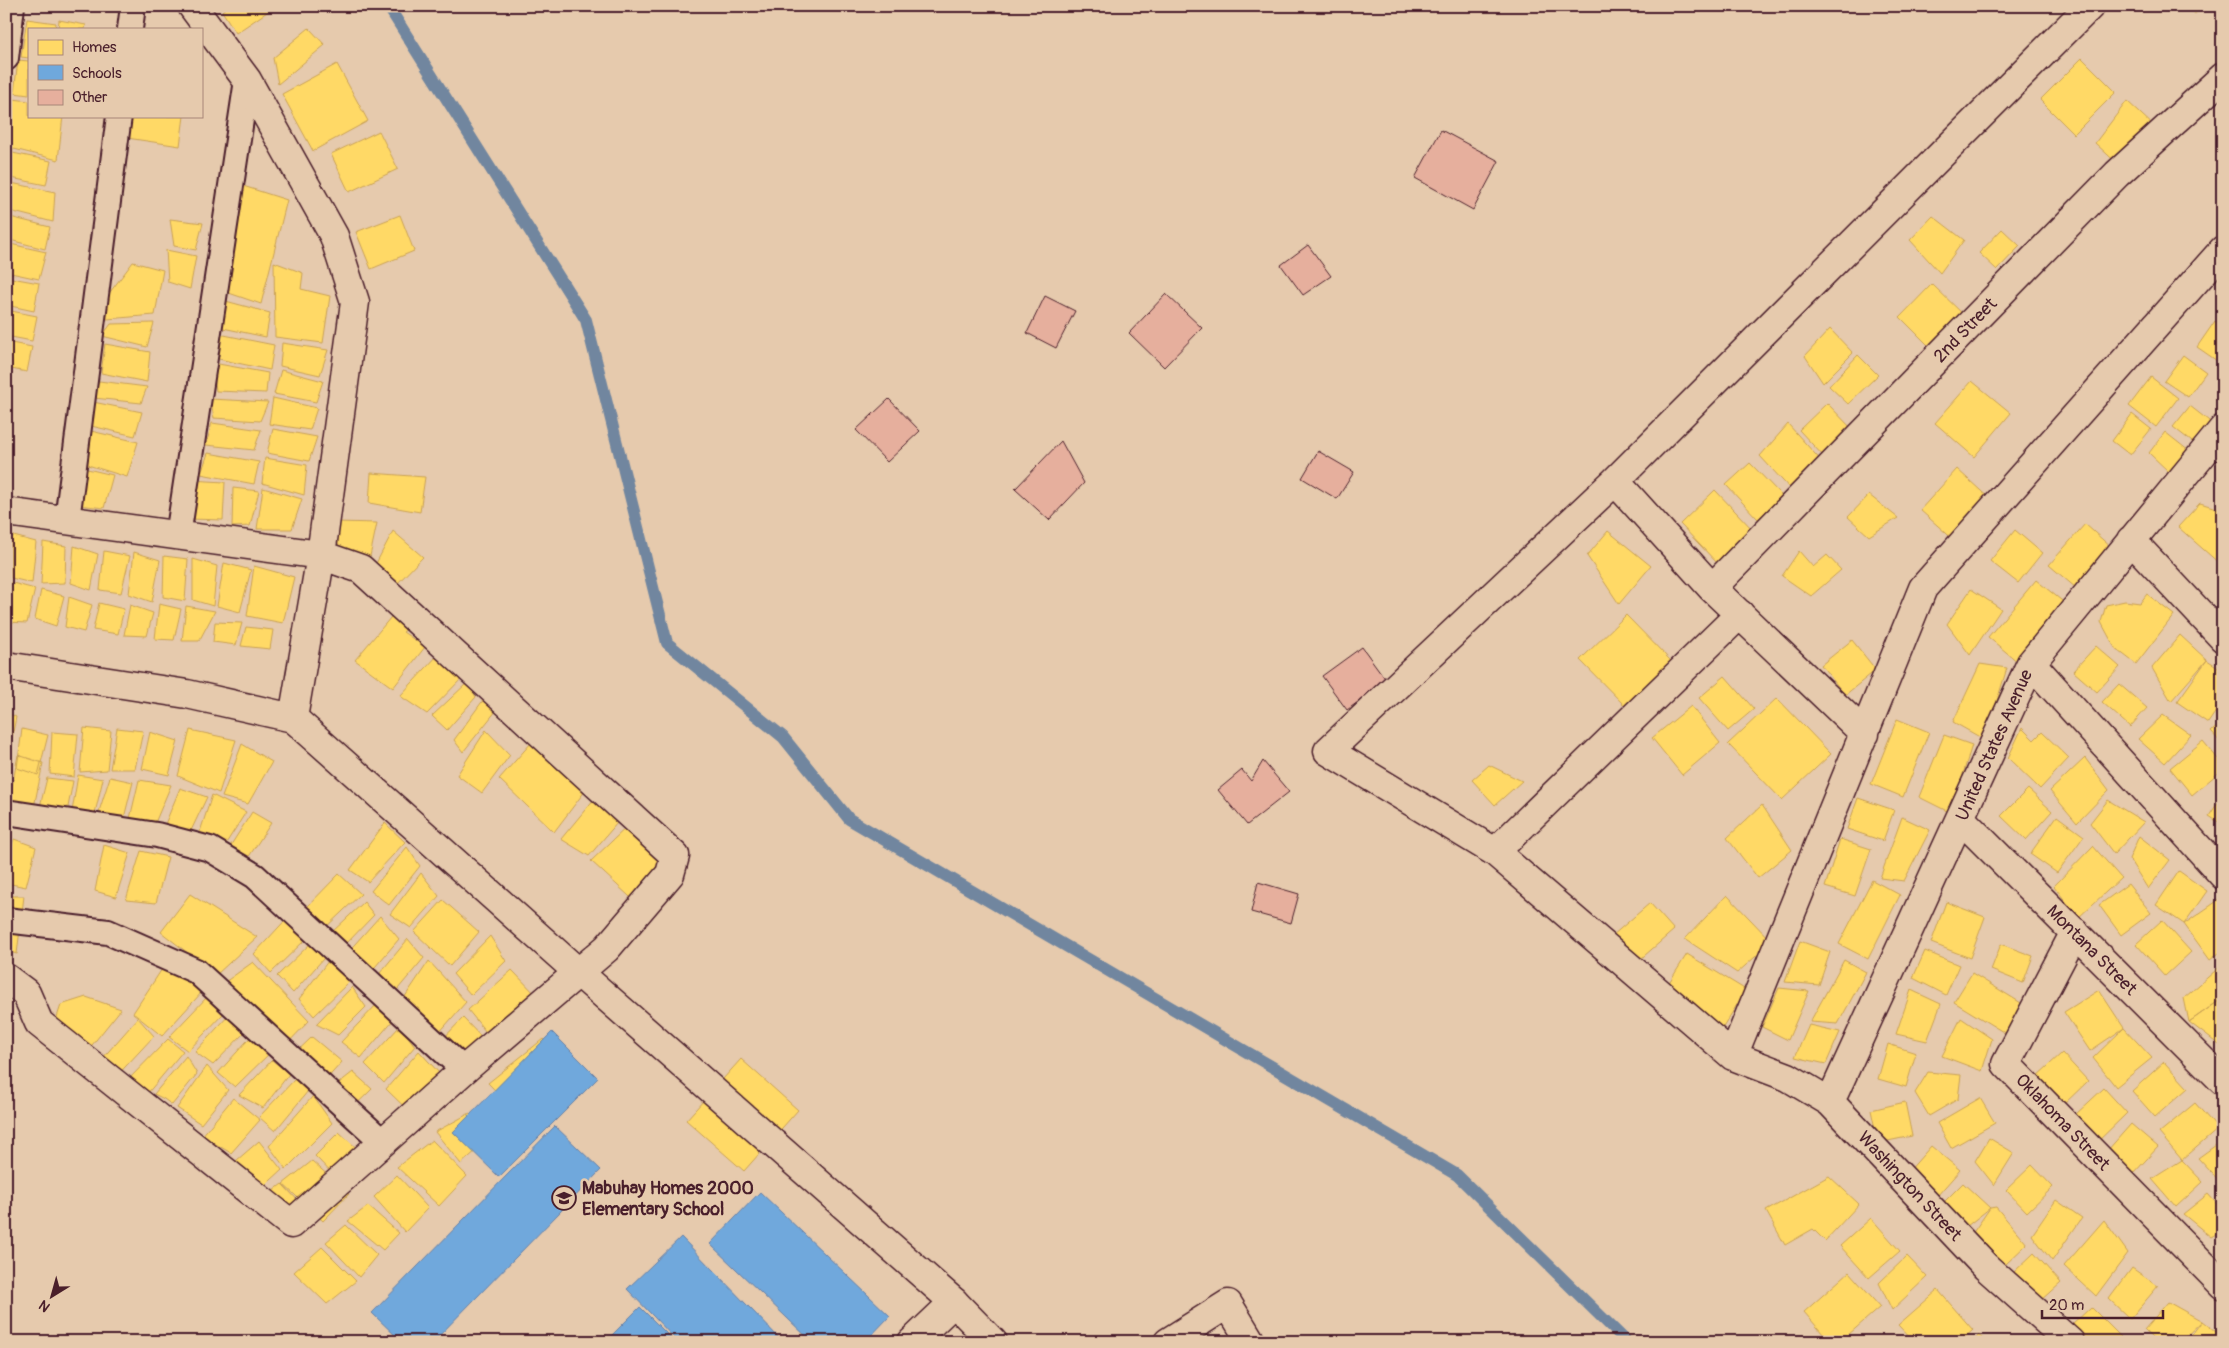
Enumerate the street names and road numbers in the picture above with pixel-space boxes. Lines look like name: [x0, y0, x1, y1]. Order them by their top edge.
street label: 2nd Street: [1929, 292, 2003, 368]
street label: United States Avenue: [1951, 666, 2038, 824]
street label: Montana Street: [2042, 900, 2142, 1001]
street label: Oklahoma Street: [2011, 1069, 2115, 1176]
street label: Washington Street: [1853, 1126, 1967, 1247]

